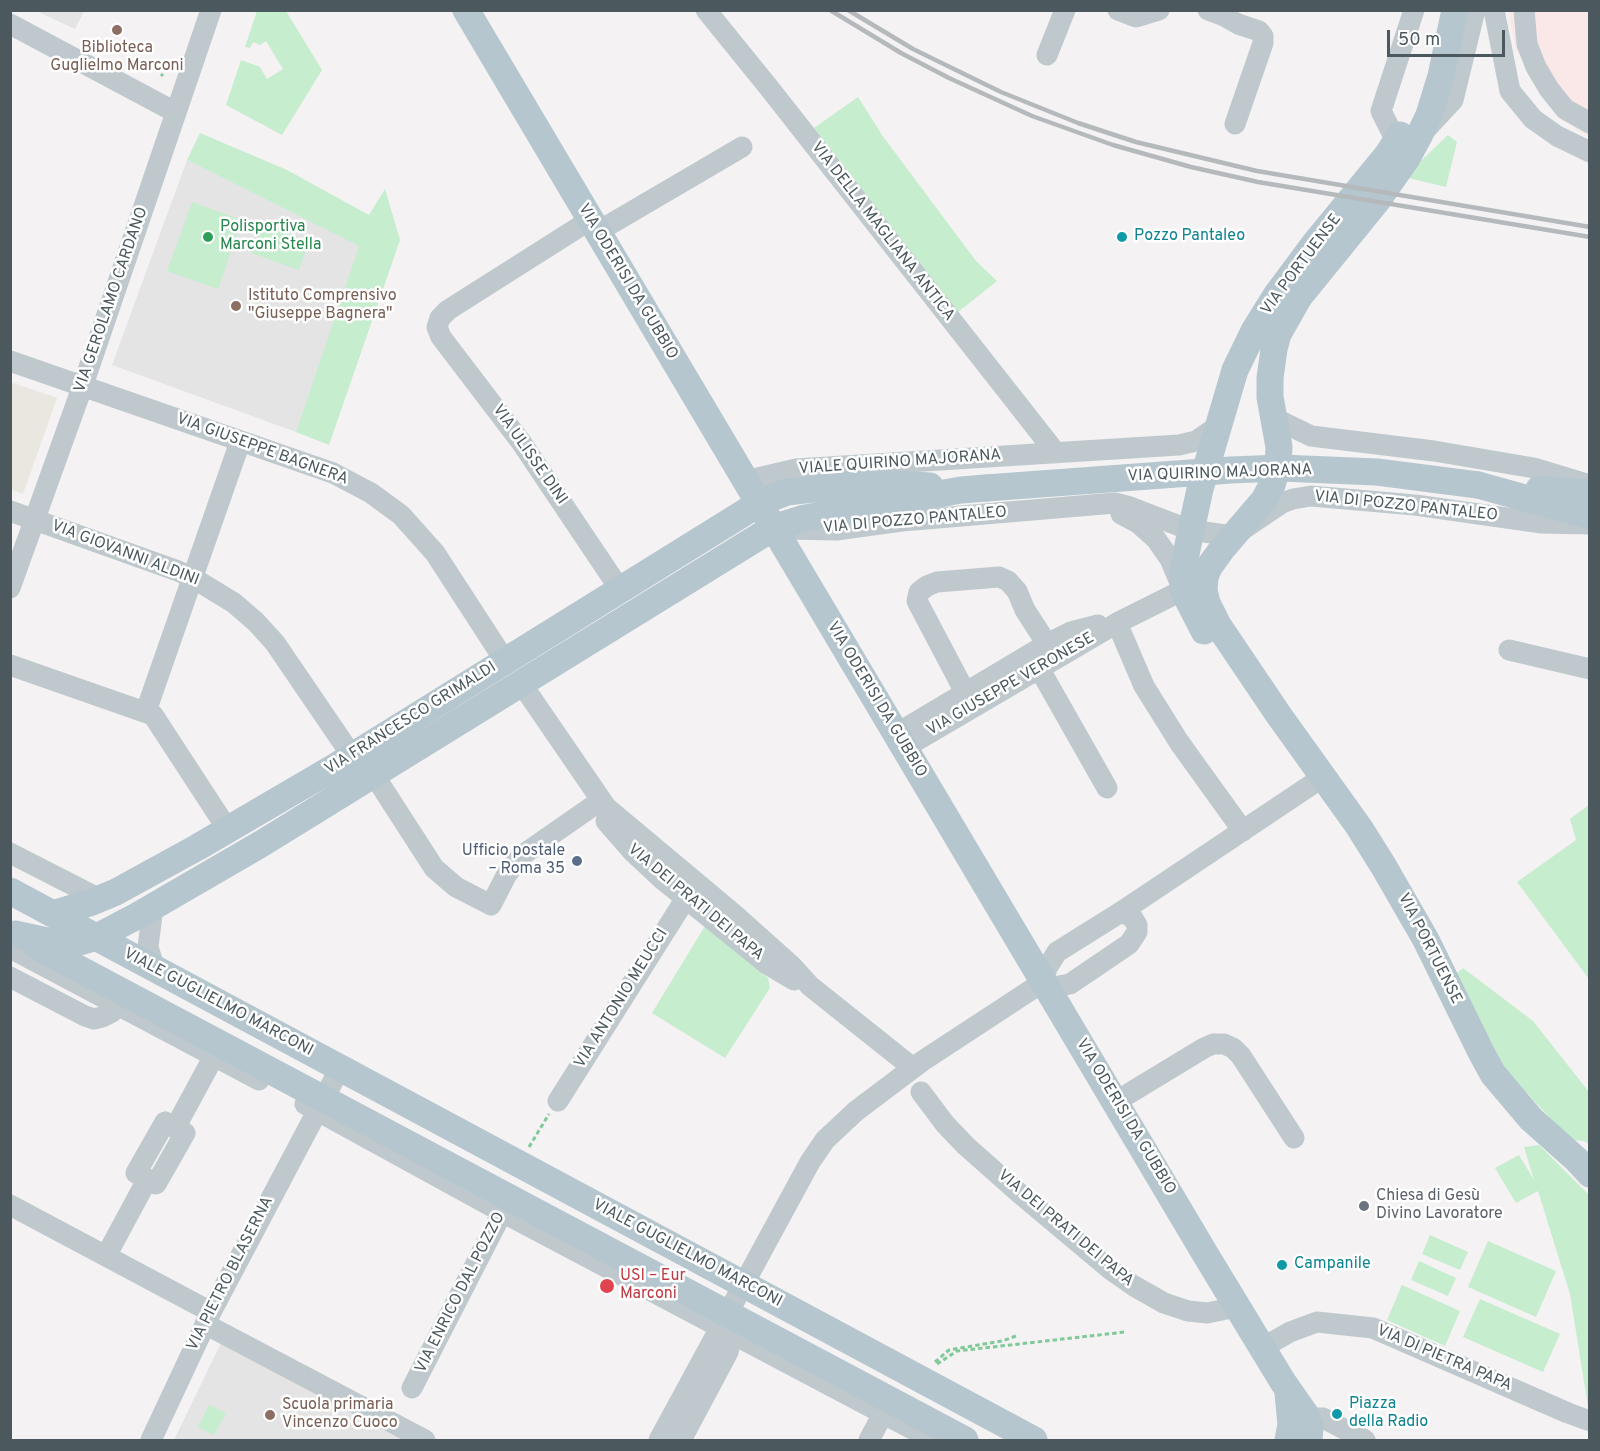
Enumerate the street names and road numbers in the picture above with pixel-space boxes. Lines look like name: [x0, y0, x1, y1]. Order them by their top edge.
street label: VIA DELLA MAGLIANA ANTICA: [806, 139, 958, 325]
street label: VIA ODERISI DA GUBBIO: [573, 201, 681, 363]
street label: VIA GEROLAMO CARDANO: [71, 205, 153, 395]
street label: VIA PORTUENSE: [1258, 211, 1346, 319]
street label: VIA ULISSE DINI: [487, 401, 571, 509]
street label: VIA GIUSEPPE BAGNERA: [173, 410, 351, 490]
street label: VIALE QUIRINO MAJORANA: [798, 446, 1002, 480]
street label: VIA QUIRINO MAJORANA: [1127, 461, 1313, 487]
street label: VIA DI POZZO PANTALEO: [1313, 488, 1499, 526]
street label: VIA DI POZZO PANTALEO: [822, 503, 1008, 539]
street label: VIA GIOVANNI ALDINI: [48, 517, 202, 591]
street label: VIA ODERISI DA GUBBIO: [822, 619, 930, 781]
street label: VIA GIUSEPPE VERONESE: [924, 629, 1098, 741]
street label: VIA FRANCESCO GRIMALDI: [322, 658, 500, 780]
street label: VIA DEI PRATI DEI PAPA: [623, 840, 767, 966]
street label: VIA PORTUENSE: [1393, 890, 1465, 1008]
street label: VIA ANTONIO MEUCCI: [571, 926, 673, 1072]
street label: VIALE GUGLIELMO MARCONI: [120, 945, 316, 1061]
street label: VIA ODERISI DA GUBBIO: [1071, 1036, 1179, 1198]
street label: VIA DEI PRATI DEI PAPA: [993, 1166, 1137, 1292]
street label: VIA PIETRO BLASERNA: [184, 1194, 278, 1354]
street label: VIALE GUGLIELMO MARCONI: [589, 1196, 785, 1312]
street label: VIA ENRICO DAL POZZO: [412, 1209, 510, 1377]
street label: VIA DI PIETRA PAPA: [1374, 1322, 1514, 1396]

